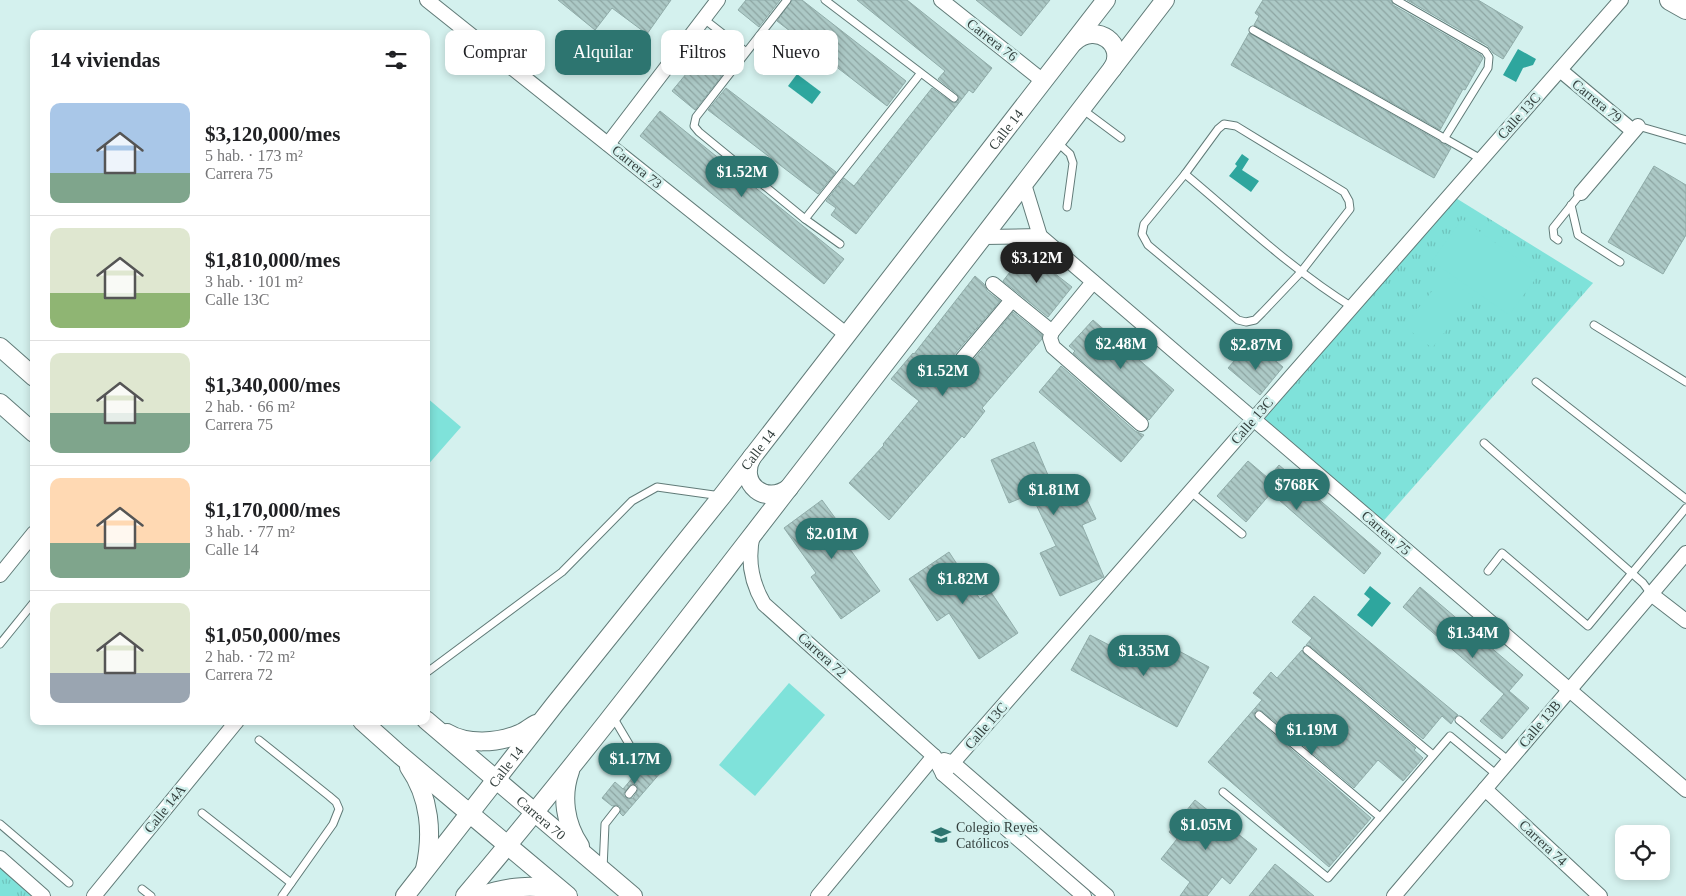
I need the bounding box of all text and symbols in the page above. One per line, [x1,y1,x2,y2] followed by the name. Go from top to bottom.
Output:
[964,16,1020,64] street label: Carrera 76
[445,30,545,75] chip: Comprar
[555,30,651,75] chip: Alquilar
[661,30,744,75] chip: Filtros
[754,30,838,75] chip: Nuevo
[382,46,410,74] icon: filters
[50,48,160,72] text: 14 viviendas
[1569,76,1625,126] street label: Carrera 79
[1495,90,1543,142] street label: Calle 13C
[985,106,1026,153] street label: Calle 14
[205,122,340,146] text: $3,120,000/mes
[90,123,150,183] icon: home
[609,142,665,192] street label: Carrera 73
[205,147,303,164] text: 5 hab. · 173 m²
[701,156,783,198] pin: $1.52M
[716,163,768,180] text: $1.52M
[205,165,273,182] text: Carrera 75
[996,242,1078,284] pin: $3.12M
[90,248,150,308] icon: home
[205,248,340,272] text: $1,810,000/mes
[1011,249,1063,266] text: $3.12M
[205,273,303,290] text: 3 hab. · 101 m²
[205,291,269,308] text: Calle 13C
[1080,328,1162,370] pin: $2.48M
[1215,328,1297,371] pin: $2.87M
[1095,335,1147,352] text: $2.48M
[1230,336,1282,353] text: $2.87M
[902,354,984,397] pin: $1.52M
[917,362,969,379] text: $1.52M
[90,373,150,433] icon: home
[205,373,340,397] text: $1,340,000/mes
[1228,395,1276,447] street label: Calle 13C
[205,398,295,415] text: 2 hab. · 66 m²
[205,416,273,433] text: Carrera 75
[738,426,778,473] street label: Calle 14
[1262,468,1332,511] pin: $768K
[1013,474,1095,516] pin: $1.81M
[1275,476,1319,493] text: $768K
[1028,481,1080,498] text: $1.81M
[90,498,150,558] icon: home
[205,498,340,522] text: $1,170,000/mes
[1359,508,1413,558] street label: Carrera 75
[791,518,873,560] pin: $2.01M
[205,523,295,540] text: 3 hab. · 77 m²
[806,525,858,542] text: $2.01M
[205,541,259,558] text: Calle 14
[922,562,1004,605] pin: $1.82M
[937,570,989,587] text: $1.82M
[1432,616,1514,659] pin: $1.34M
[90,623,150,683] icon: home
[205,623,340,647] text: $1,050,000/mes
[1447,624,1499,641] text: $1.34M
[795,630,849,680] street label: Carrera 72
[1103,634,1185,677] pin: $1.35M
[1118,642,1170,659] text: $1.35M
[205,648,295,665] text: 2 hab. · 72 m²
[205,666,273,683] text: Carrera 72
[1516,698,1564,750] street label: Calle 13B
[962,700,1010,752] street label: Calle 13C
[1271,714,1353,756] pin: $1.19M
[1286,721,1338,738] text: $1.19M
[594,742,676,785] pin: $1.17M
[486,744,526,790] street label: Calle 14
[609,750,661,767] text: $1.17M
[141,781,189,836] street label: Calle 14A
[514,793,569,843] street label: Carrera 70
[1165,808,1247,851] pin: $1.05M
[1180,816,1232,833] text: $1.05M
[1516,817,1570,869] street label: Carrera 74
[956,820,1038,851] place label: Colegio Reyes Católicos
[930,824,952,846] school or university icon: Colegio Reyes Católicos
[1615,825,1670,880] map controls
[1615,825,1670,880] button: locate

